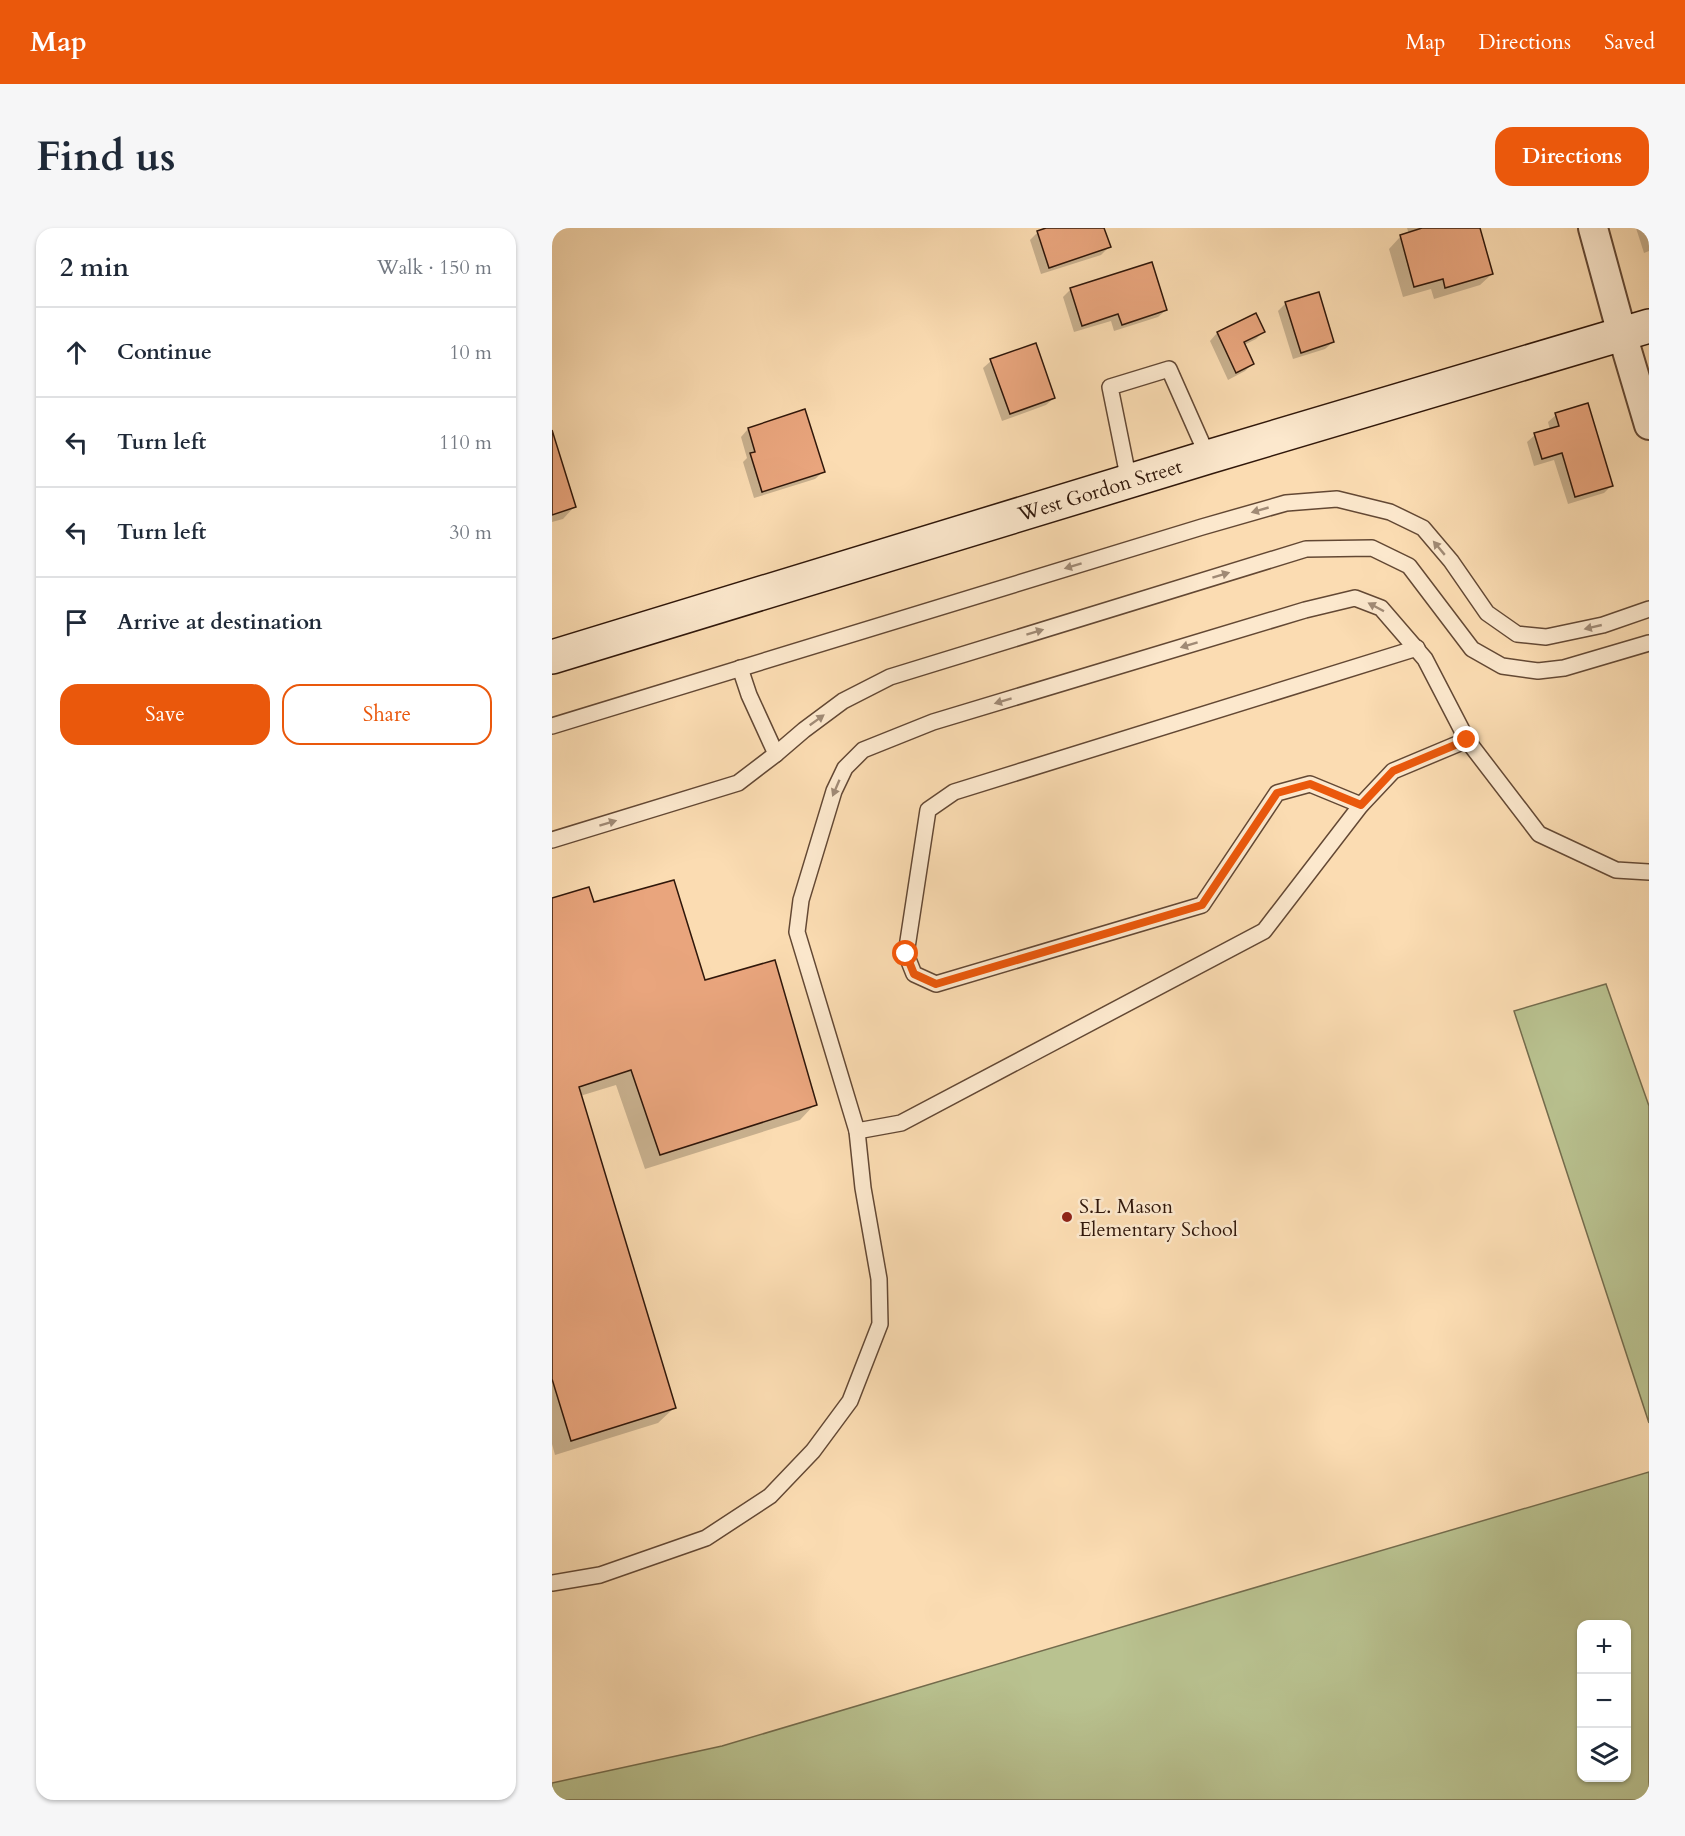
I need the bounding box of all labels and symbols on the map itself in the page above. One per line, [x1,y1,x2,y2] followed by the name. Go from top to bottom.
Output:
[1014,452,1186,528] street label: West Gordon Street
[1251,506,1269,515] one-way arrow
[1433,540,1446,556] one-way arrow
[1064,562,1082,571] one-way arrow
[1213,569,1231,579] one-way arrow
[1367,603,1385,613] one-way arrow
[1583,623,1602,632] one-way arrow
[1026,627,1044,636] one-way arrow
[1180,641,1198,650] one-way arrow
[994,697,1012,706] one-way arrow
[809,714,825,726] one-way arrow
[1453,726,1479,752] route end
[832,779,841,796] one-way arrow
[599,818,617,827] one-way arrow
[892,940,918,966] route start
[1079,1193,1238,1243] place label: S.L. Mason Elementary School
[1060,1210,1074,1224] marker: S.L. Mason Elementary School

